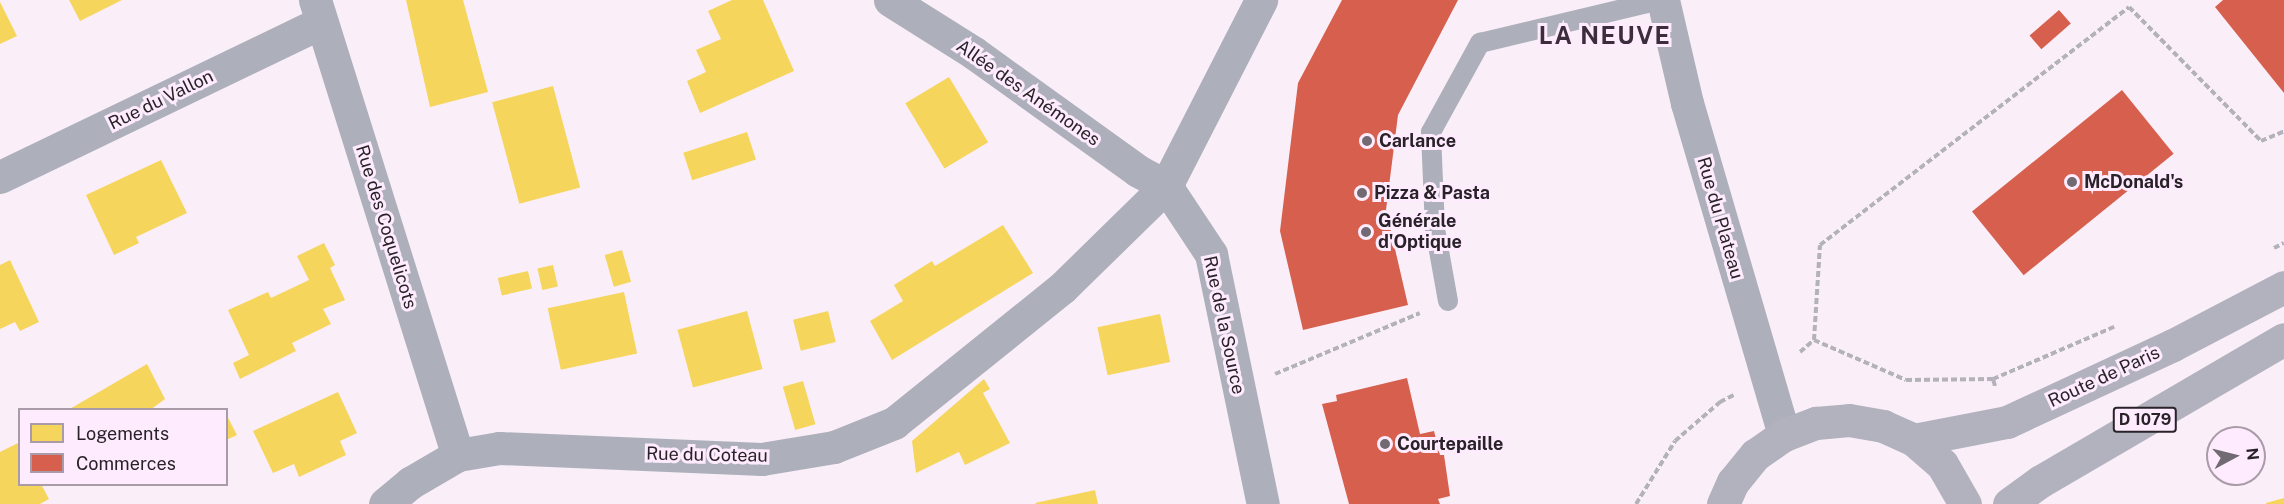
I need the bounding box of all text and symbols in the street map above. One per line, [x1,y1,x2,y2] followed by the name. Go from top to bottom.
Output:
[1539,22,1671,50] district label: LA NEUVE
[952,35,1104,151] street label: Allée des Anémones
[105,65,217,135] street label: Rue du Vallon
[1379,130,1456,152] place label: Carlance
[1360,134,1374,148] marker: Carlance
[351,142,421,312] street label: Rue des Coquelicots
[1692,154,1748,282] street label: Rue du Plateau
[2084,171,2183,193] place label: McDonald's
[2065,175,2079,189] marker: McDonald's
[1374,182,1490,204] place label: Pizza & Pasta
[1355,186,1369,200] marker: Pizza & Pasta
[1378,211,1462,254] place label: Générale d'Optique
[1359,225,1373,239] marker: Générale d'Optique
[1199,253,1249,397] street label: Rue de la Source
[2045,342,2163,412] street label: Route de Paris
[2112,407,2178,433] road number: D 1079
[18,408,228,486] legend
[76,423,169,444] text: Logements
[2206,426,2266,486] north arrow
[1397,433,1503,455] place label: Courtepaille
[1378,437,1392,451] marker: Courtepaille
[646,443,768,467] street label: Rue du Coteau
[2242,447,2263,461] text: N
[76,453,176,474] text: Commerces

